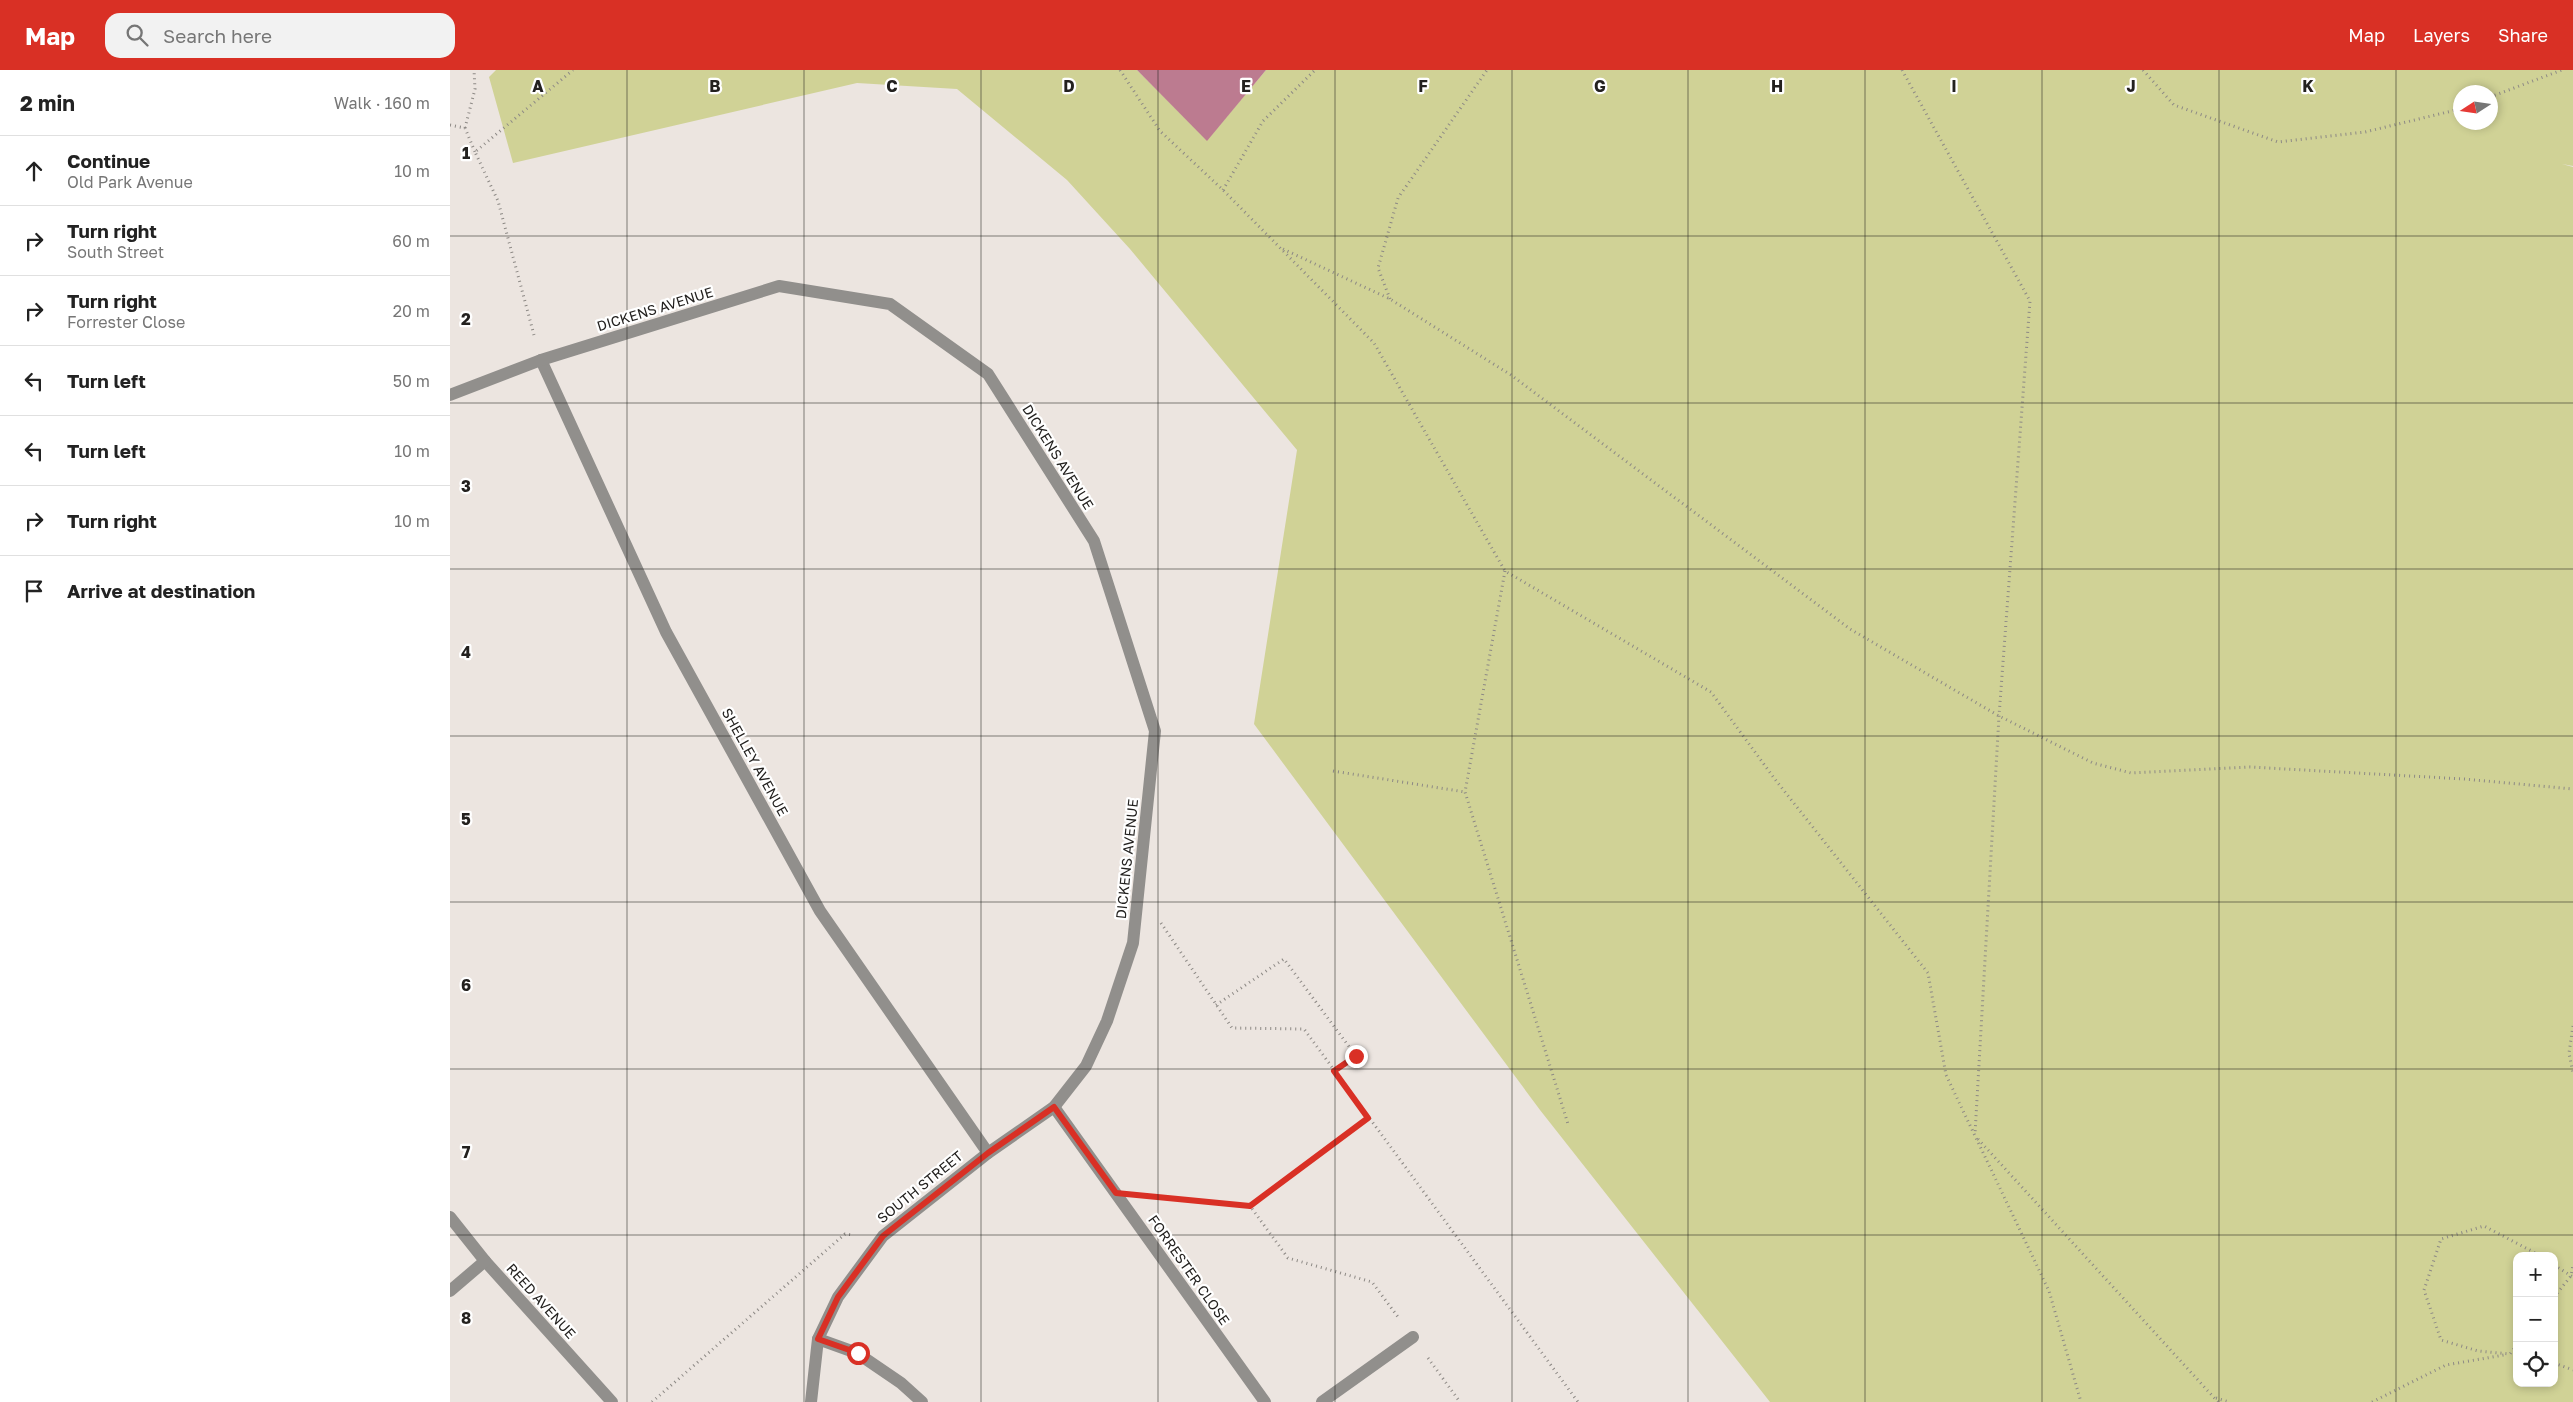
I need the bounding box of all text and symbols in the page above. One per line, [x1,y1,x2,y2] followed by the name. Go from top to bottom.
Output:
[105,13,455,58] search box
[25,21,75,50] text: Map
[123,21,151,49] icon: search
[163,24,272,47] text: Search here
[2348,24,2385,46] text: Map
[2413,24,2470,46] text: Layers
[2498,24,2548,46] text: Share
[532,76,544,96] text: A
[709,76,721,96] text: B
[886,76,898,96] text: C
[1063,76,1075,96] text: D
[1241,76,1251,96] text: E
[1418,76,1428,96] text: F
[1594,76,1606,96] text: G
[1771,76,1783,96] text: H
[1951,76,1957,96] text: I
[2126,76,2136,96] text: J
[2302,76,2314,96] text: K
[2453,85,2498,130] north arrow
[20,90,75,116] text: 2 min
[334,93,430,113] text: Walk · 160 m
[462,143,470,163] text: 1
[67,149,150,172] text: Continue
[20,157,48,185] icon: ahead
[394,161,430,181] text: 10 m
[67,172,193,192] text: Old Park Avenue
[67,219,157,242] text: Turn right
[20,227,48,255] icon: right
[392,231,430,251] text: 60 m
[67,242,164,262] text: South Street
[595,283,715,334] street label: DICKENS AVENUE
[67,289,157,312] text: Turn right
[20,297,48,325] icon: right
[393,301,430,321] text: 20 m
[461,309,471,329] text: 2
[67,312,185,332] text: Forrester Close
[20,367,48,395] icon: left
[67,369,146,392] text: Turn left
[393,371,430,391] text: 50 m
[1019,401,1098,512] street label: DICKENS AVENUE
[20,437,48,465] icon: left
[67,439,146,462] text: Turn left
[394,441,430,461] text: 10 m
[461,476,471,496] text: 3
[20,507,48,535] icon: right
[67,509,157,532] text: Turn right
[394,511,430,531] text: 10 m
[20,577,48,605] icon: arrive
[67,579,255,602] text: Arrive at destination
[461,642,471,662] text: 4
[719,705,792,819] street label: SHELLEY AVENUE
[1112,798,1141,920] street label: DICKENS AVENUE
[461,809,471,829] text: 5
[461,975,471,995] text: 6
[1345,1045,1368,1068] route end
[462,1142,471,1162] text: 7
[873,1147,966,1226] street label: SOUTH STREET
[1145,1212,1234,1328] street label: FORRESTER CLOSE
[2513,1252,2558,1387] map controls
[2513,1252,2558,1297] button: +
[503,1260,580,1342] street label: REED AVENUE
[2513,1297,2558,1342] button: −
[461,1308,471,1328] text: 8
[847,1342,870,1365] route start
[2513,1342,2558,1387] button: locate

